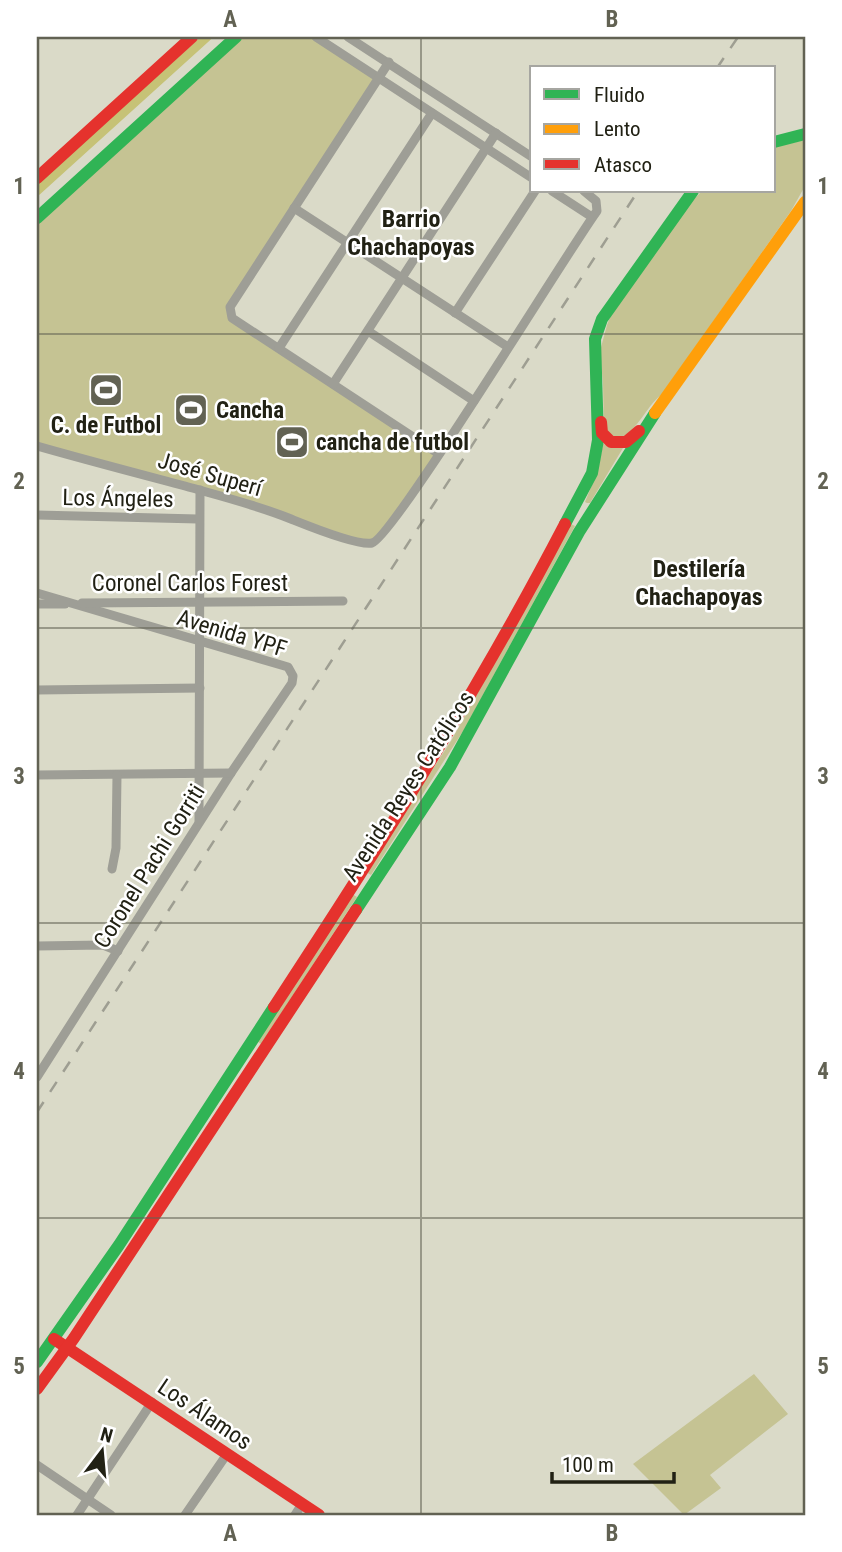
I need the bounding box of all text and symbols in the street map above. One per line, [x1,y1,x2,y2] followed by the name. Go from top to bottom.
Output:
[223,6,237,33] text: A
[606,6,618,33] text: B
[530,66,776,192] legend
[594,83,645,107] text: Fluido
[594,117,641,141] text: Lento
[594,153,652,177] text: Atasco
[13,173,25,200] text: 1
[817,173,829,200] text: 1
[347,205,475,261] district label: Barrio Chachapoyas
[87,371,125,409] sports icon: C. de Futbol
[172,391,210,429] sports icon: Cancha
[216,397,284,424] place label: Cancha
[51,412,161,439] place label: C. de Futbol
[273,423,311,461] sports icon: cancha de futbol
[316,429,469,456] place label: cancha de futbol
[155,447,266,503] street label: José Superí
[13,468,25,495] text: 2
[817,468,829,495] text: 2
[62,483,174,513] street label: Los Ángeles
[635,555,763,611] district label: Destilería Chachapoyas
[92,570,288,597] street label: Coronel Carlos Forest
[174,604,290,663] street label: Avenida YPF
[337,686,480,887] street label: Avenida Reyes Católicos
[13,763,25,790] text: 3
[817,763,829,790] text: 3
[88,779,211,953] street label: Coronel Pachi Gorriti
[13,1058,25,1085] text: 4
[817,1058,829,1085] text: 4
[13,1353,25,1380] text: 5
[817,1353,829,1380] text: 5
[153,1372,257,1456] street label: Los Álamos
[66,1416,136,1486] north arrow
[98,1422,115,1448] text: N
[552,1440,674,1484] scale bar
[562,1453,614,1477] text: 100 m
[223,1520,237,1547] text: A
[606,1520,618,1547] text: B

